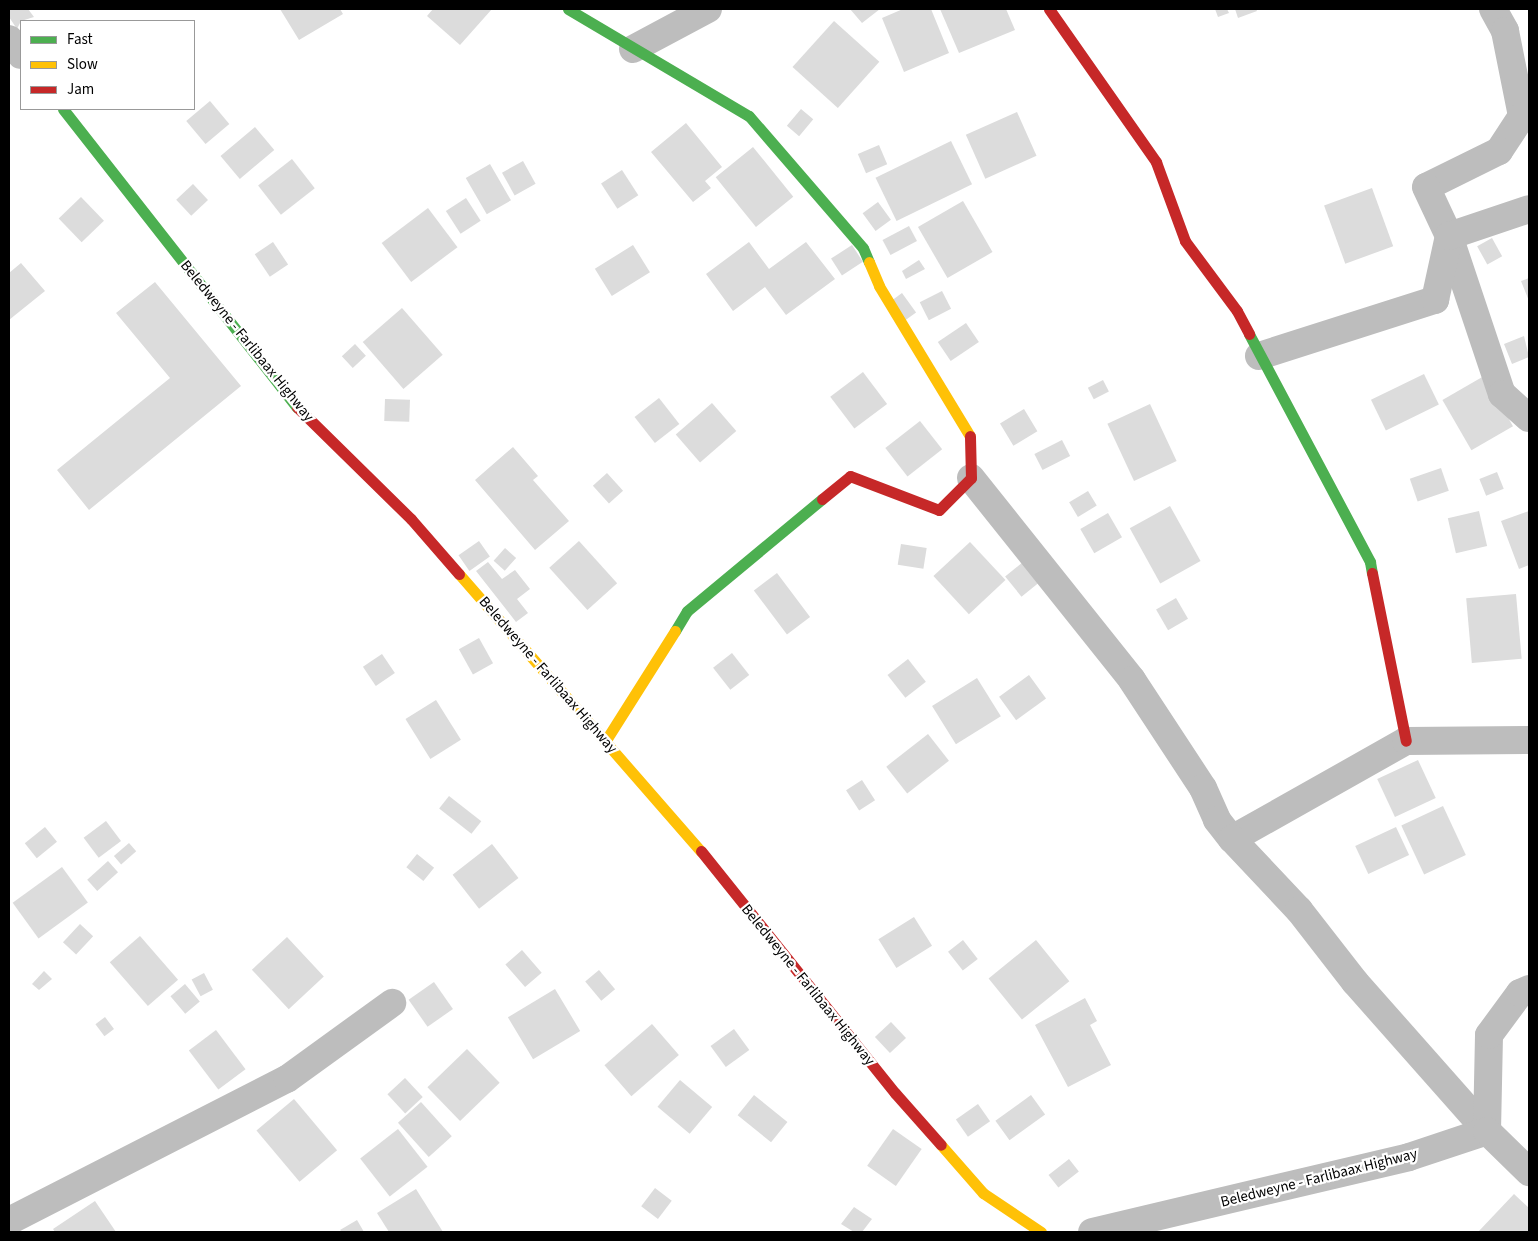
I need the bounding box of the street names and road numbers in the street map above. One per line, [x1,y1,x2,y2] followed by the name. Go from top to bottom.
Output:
[176,257,318,425] street label: Beledweyne - Farlibaax Highway
[475,593,621,757] street label: Beledweyne - Farlibaax Highway
[737,901,879,1069] street label: Beledweyne - Farlibaax Highway
[1219,1145,1419,1211] street label: Beledweyne - Farlibaax Highway

